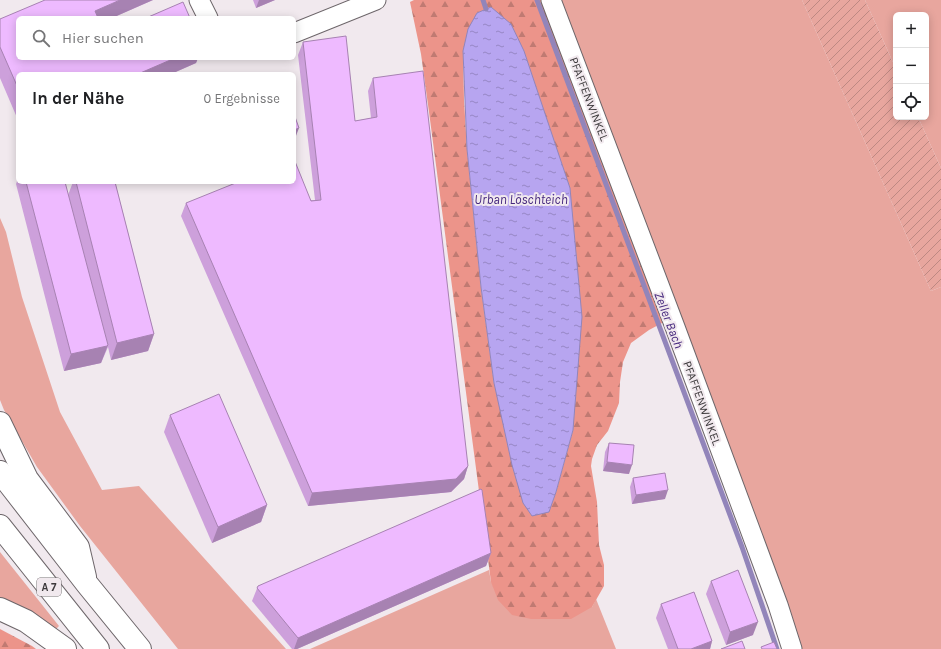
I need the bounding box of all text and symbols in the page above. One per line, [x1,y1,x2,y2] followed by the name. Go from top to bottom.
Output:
[893,12,929,120] map controls
[893,12,929,48] button: +
[16,16,296,60] search box
[30,27,52,49] icon: search
[62,29,144,47] text: Hier suchen
[893,48,929,84] button: −
[567,55,612,143] street label: PFAFFENWINKEL
[893,84,929,120] button: locate
[32,88,124,108] text: In der Nähe
[204,91,280,106] text: 0 Ergebnisse
[474,192,568,207] water label: Urban Löschteich
[651,289,687,351] water label: Zeller Bach
[680,359,724,447] street label: PFAFFENWINKEL
[37,578,61,596] road number: A 7

